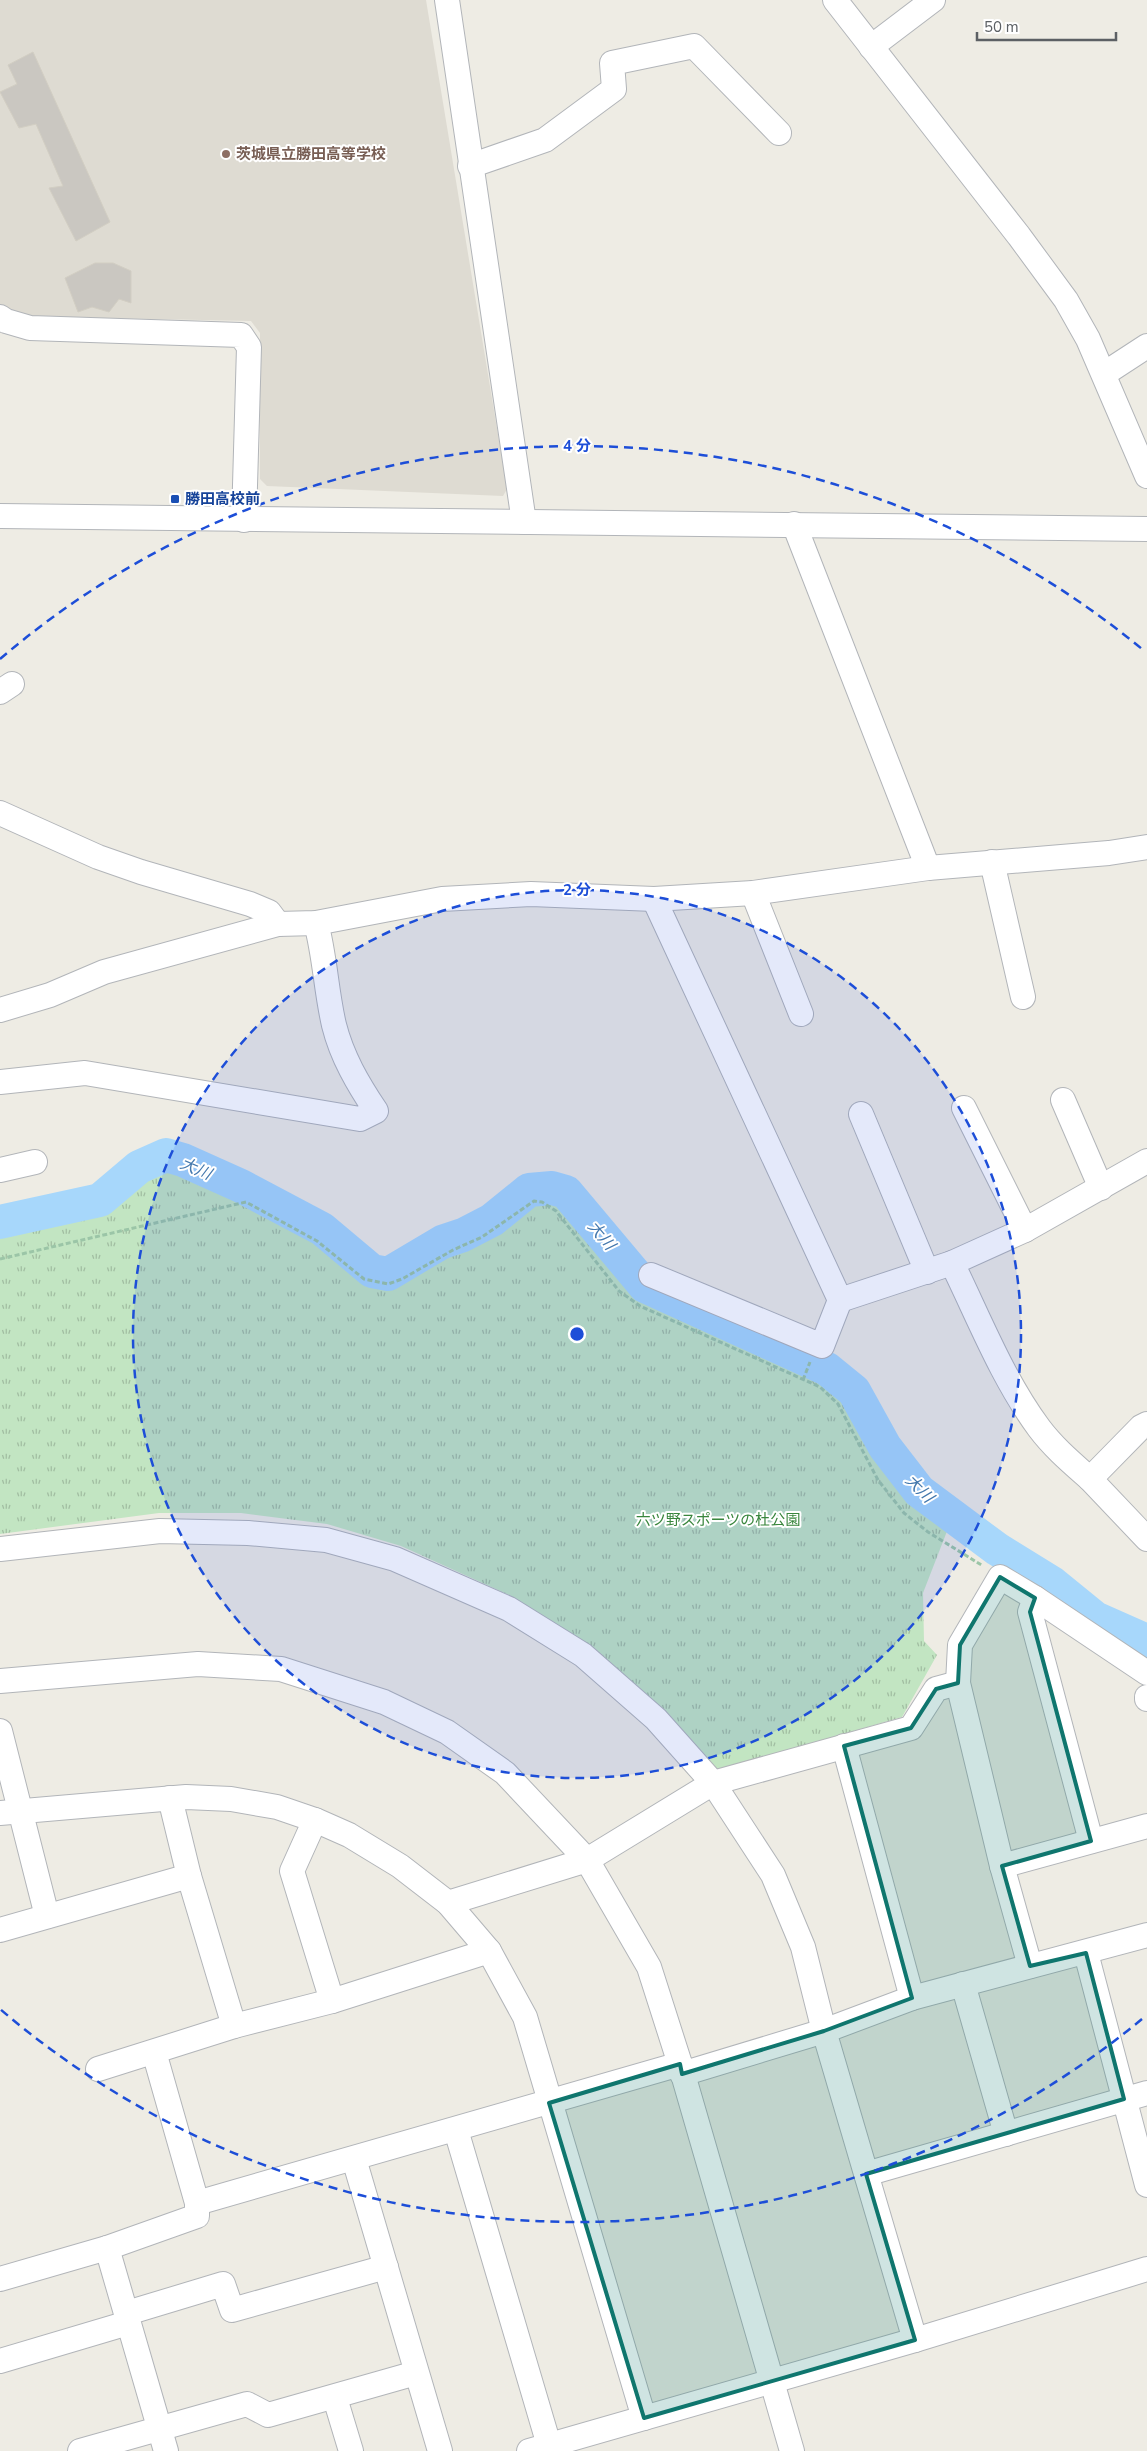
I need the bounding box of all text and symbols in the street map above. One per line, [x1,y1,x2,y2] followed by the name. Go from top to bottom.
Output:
[977,10,1116,42] scale bar
[984,17,1019,37] text: 50 m
[236,144,386,164] place label: 茨城県立勝田高等学校
[220,148,232,160] marker: 茨城県立勝田高等学校
[563,436,591,456] text: 4 分
[185,489,260,509] place label: 勝田高校前
[169,493,181,505] marker: 勝田高校前
[563,880,591,900] text: 2 分
[177,1153,216,1186] water label: 大川
[583,1216,621,1256] water label: 大川
[568,1325,586,1343] centre of rings
[900,1470,940,1509] water label: 大川
[636,1510,800,1530] park label: 六ツ野スポーツの杜公園

